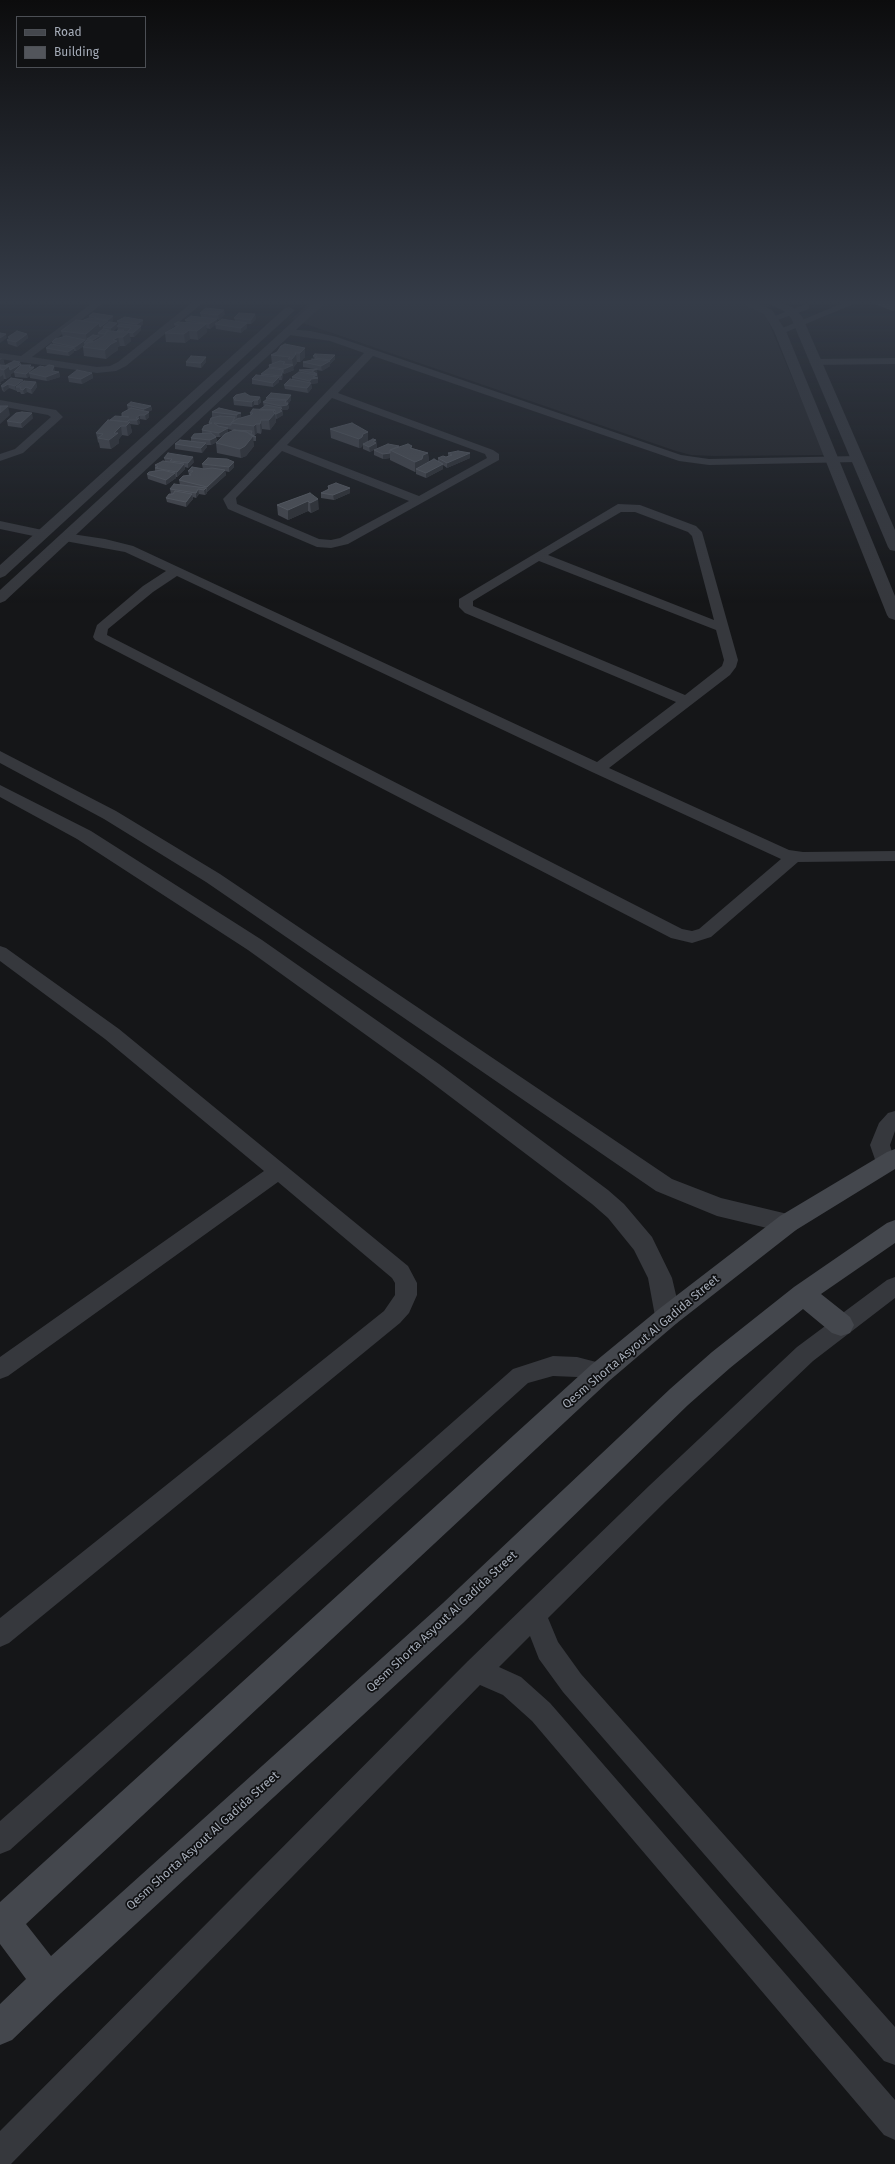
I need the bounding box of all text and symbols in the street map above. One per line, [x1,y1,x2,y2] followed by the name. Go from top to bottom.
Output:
[16,16,146,68] legend
[54,25,82,39] text: Road
[54,45,99,59] text: Building
[560,1272,722,1412] street label: Qesm Shorta Asyout Al Gadida Street
[364,1548,520,1696] street label: Qesm Shorta Asyout Al Gadida Street
[124,1769,282,1913] street label: Qesm Shorta Asyout Al Gadida Street

